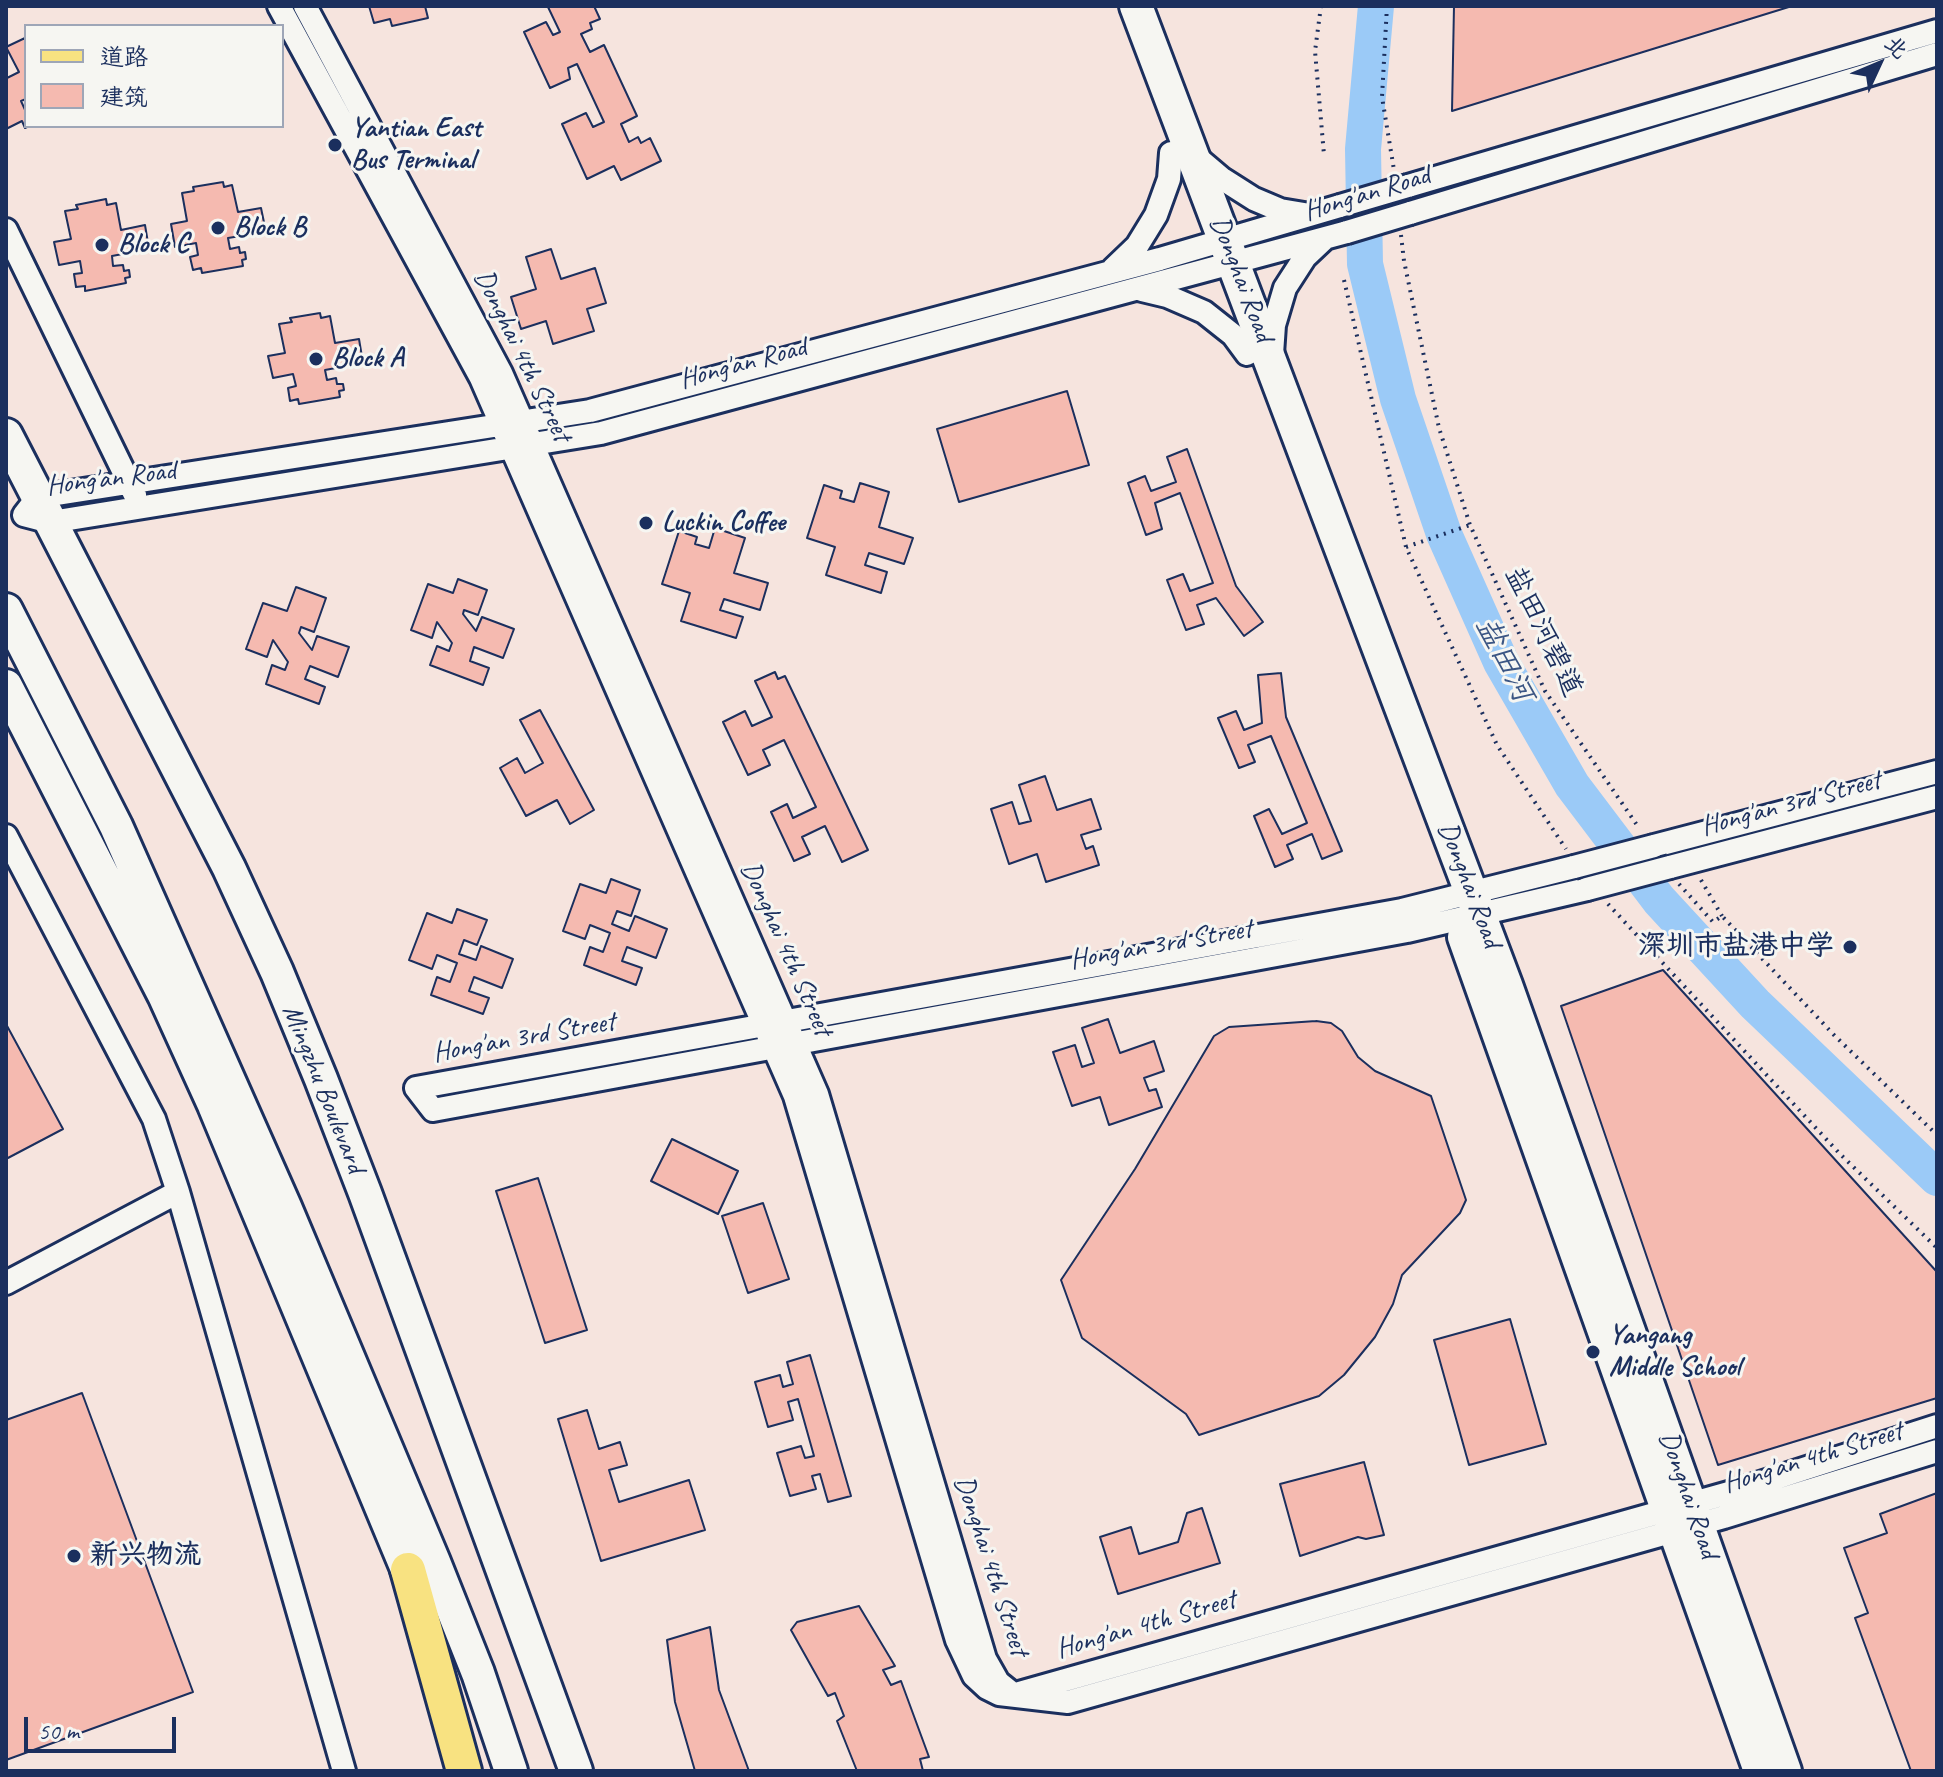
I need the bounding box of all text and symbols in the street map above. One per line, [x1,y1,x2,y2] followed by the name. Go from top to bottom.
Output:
[24,24,284,128] legend
[1839,24,1919,104] north arrow
[1879,30,1914,65] text: 北
[100,42,148,72] text: 道路
[100,82,148,112] text: 建筑
[351,112,481,178] place label: Yantian East Bus Terminal
[326,136,344,154] marker: Yantian East Bus Terminal
[1300,159,1434,229] street label: Hong'an Road
[234,211,306,245] place label: Block B
[1202,211,1280,347] street label: Donghai Road
[209,219,227,237] marker: Block B
[118,228,189,262] place label: Block C
[93,236,111,254] marker: Block C
[466,265,578,447] street label: Donghai 4th Street
[676,331,810,397] street label: Hong'an Road
[332,342,404,376] place label: Block A
[307,350,325,368] marker: Block A
[44,454,178,504] street label: Hong'an Road
[662,506,785,540] place label: Luckin Coffee
[637,514,655,532] marker: Luckin Coffee
[1497,562,1589,702] street label: 盐田河碧道
[1468,612,1540,708] water label: 盐田河
[1698,764,1884,844] street label: Hong'an 3rd Street
[1430,817,1508,953] street label: Donghai Road
[733,857,839,1041] street label: Donghai 4th Street
[1067,912,1255,978] street label: Hong'an 3rd Street
[1638,930,1834,964] place label: 深圳市盐港中学
[1841,938,1859,956] marker: 深圳市盐港中学
[274,1000,372,1178] street label: Mingzhu Boulevard
[430,1005,618,1071] street label: Hong'an 3rd Street
[1609,1319,1741,1385] place label: Yangang Middle School
[1584,1343,1602,1361] marker: Yangang Middle School
[1719,1415,1907,1501] street label: Hong'an 4th Street
[1651,1427,1725,1563] street label: Donghai Road
[946,1472,1036,1660] street label: Donghai 4th Street
[90,1539,202,1573] place label: 新兴物流
[65,1547,83,1565] marker: 新兴物流
[1052,1583,1240,1667] street label: Hong'an 4th Street
[28,1701,180,1751] scale bar
[38,1716,79,1746] text: 50 m

